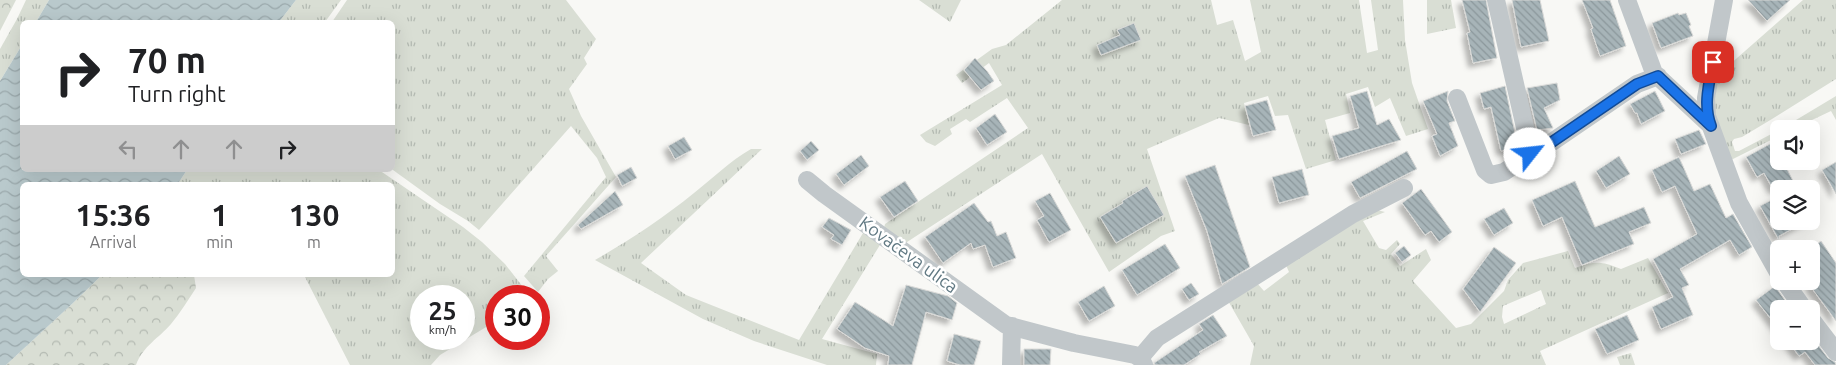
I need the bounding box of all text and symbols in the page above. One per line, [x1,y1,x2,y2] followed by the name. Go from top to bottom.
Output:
[45,40,110,105] icon: right
[128,40,206,80] text: 70 m
[1692,41,1734,83] pin
[1699,48,1727,76] icon: arrive
[128,81,226,106] text: Turn right
[1770,120,1820,350] map controls
[1770,120,1820,170] button: sound
[1503,127,1555,179] position arrow
[114,135,142,163] icon: left
[167,135,195,163] icon: ahead
[220,135,248,163] icon: ahead
[273,135,301,163] icon: right
[1770,180,1820,230] button: layers
[76,198,151,232] text: 15:36
[211,198,228,232] text: 1
[289,198,339,232] text: 130
[856,212,962,296] street label: Kovačeva ulica
[90,233,136,251] text: Arrival
[206,233,233,251] text: min
[307,233,321,251] text: m
[1770,240,1820,290] button: +
[485,285,550,350] speed limit sign: 30
[428,297,457,325] text: 25
[1770,300,1820,350] button: −
[429,323,456,336] text: km/h

